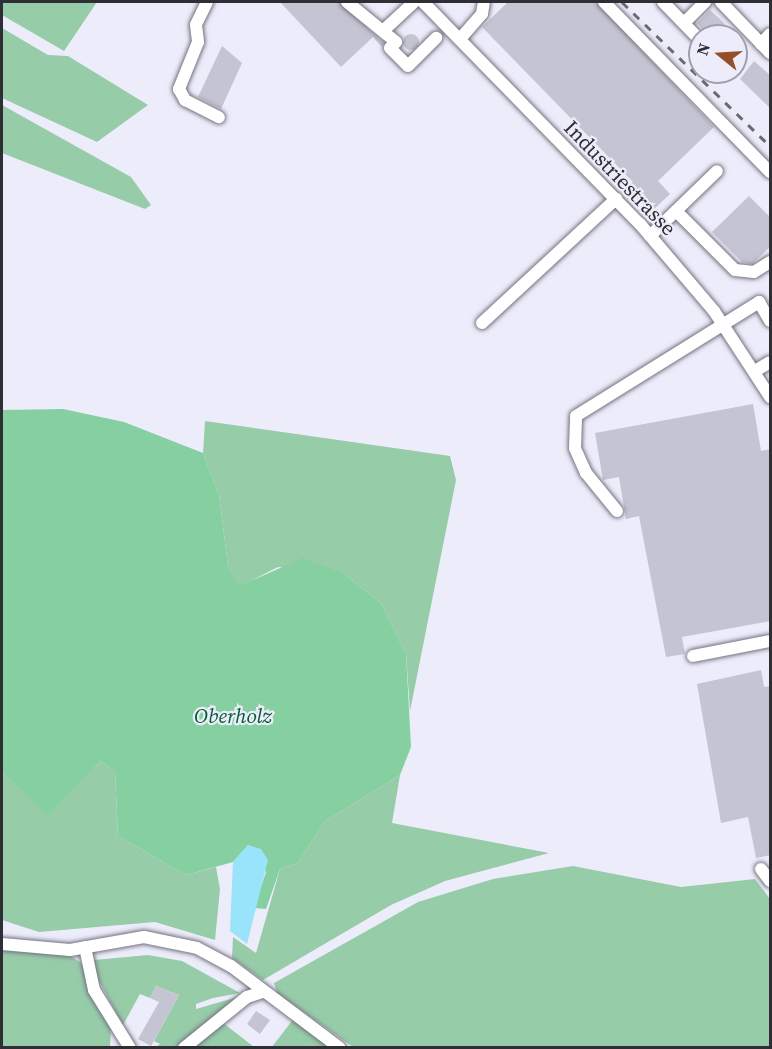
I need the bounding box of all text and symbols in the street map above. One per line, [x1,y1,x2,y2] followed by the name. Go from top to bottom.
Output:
[688,24,748,84] north arrow
[691,40,715,58] text: N
[559,115,681,241] street label: Industriestrasse
[194,703,272,729] park label: Oberholz

